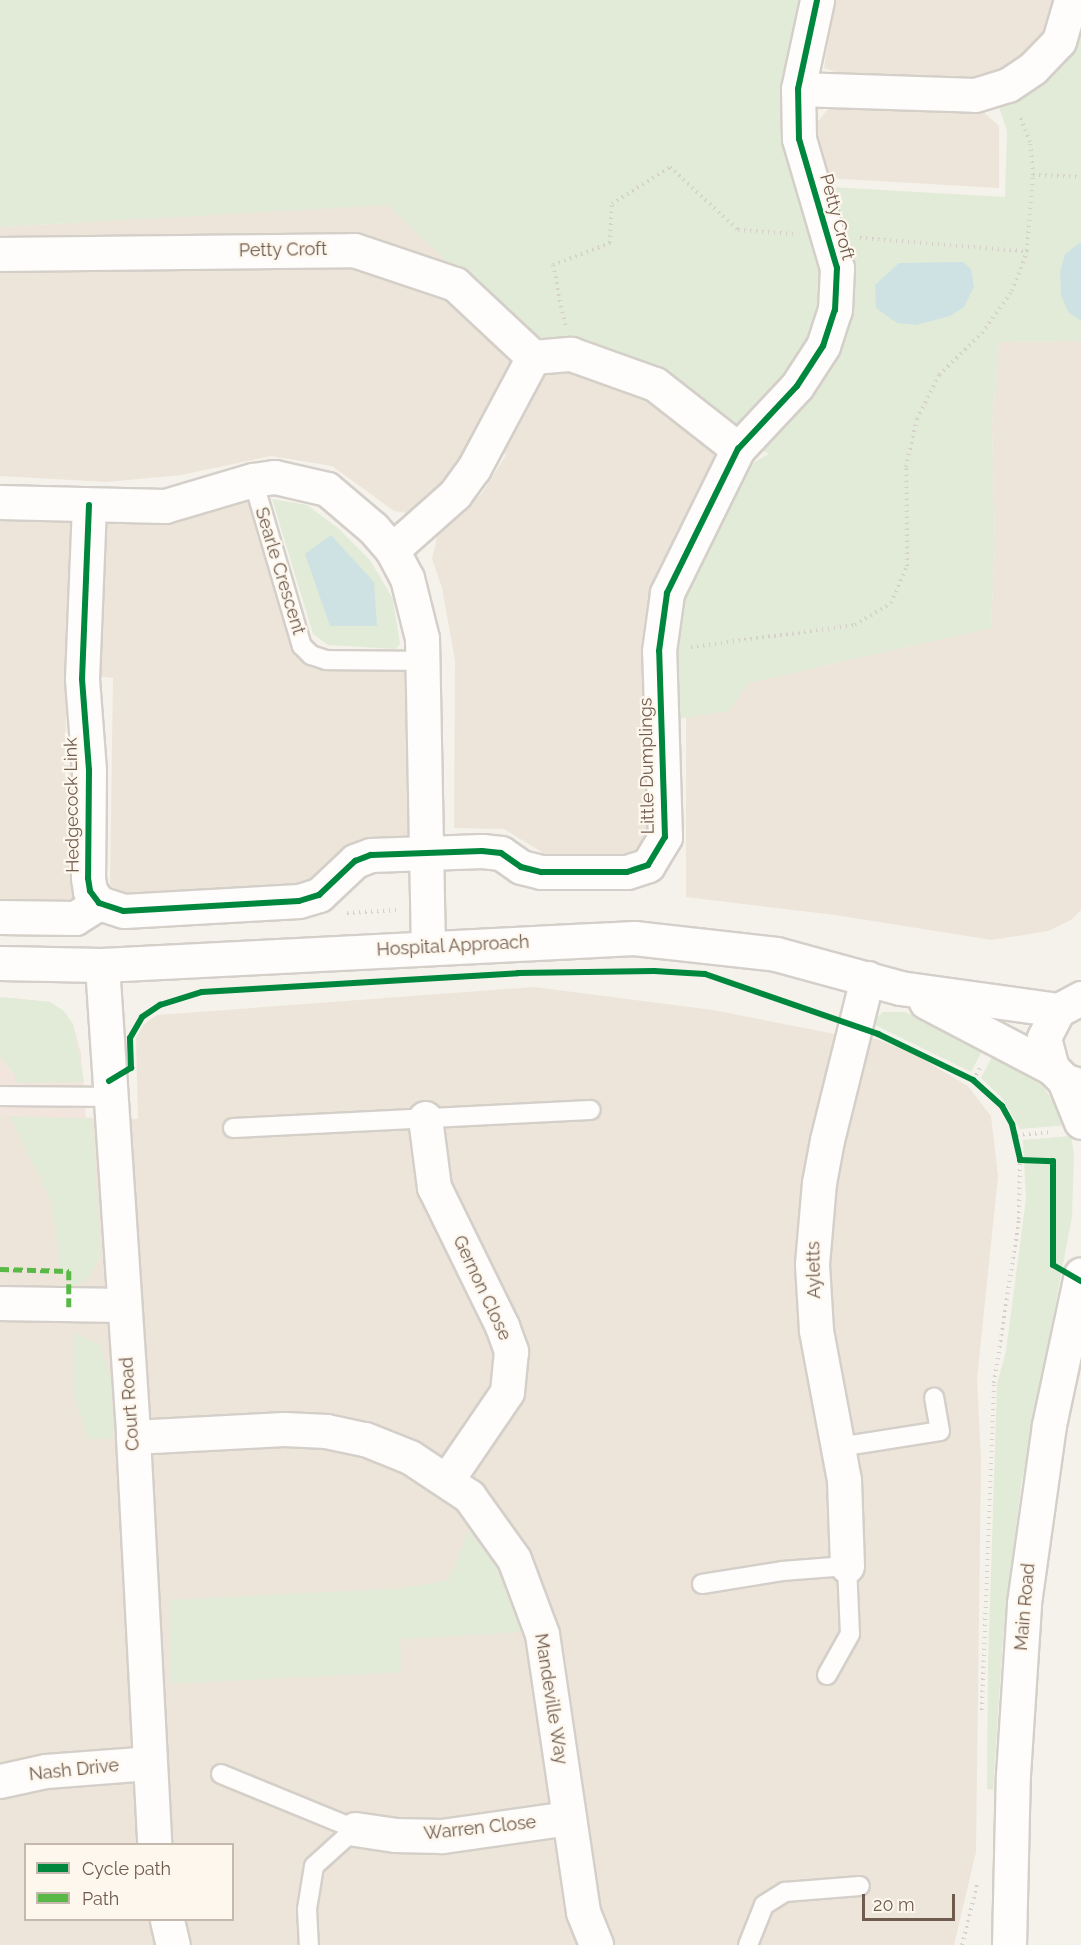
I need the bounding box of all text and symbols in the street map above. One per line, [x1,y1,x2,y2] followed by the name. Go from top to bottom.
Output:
[815,171,859,263] street label: Petty Croft
[238,238,328,262] street label: Petty Croft
[250,505,310,637] street label: Searle Crescent
[635,697,659,835] street label: Little Dumplings
[60,737,84,873] street label: Hedgecock Link
[375,931,531,961] street label: Hospital Approach
[448,1232,516,1344] street label: Gernon Close
[803,1241,825,1299] street label: Ayletts
[116,1356,144,1452] street label: Court Road
[1010,1562,1040,1652] street label: Main Road
[530,1632,572,1766] street label: Mandeville Way
[28,1755,120,1785] street label: Nash Drive
[423,1811,537,1845] street label: Warren Close
[24,1843,234,1921] legend
[82,1858,171,1879] text: Cycle path
[865,1882,958,1920] scale bar
[82,1888,119,1909] text: Path
[873,1894,915,1915] text: 20 m

